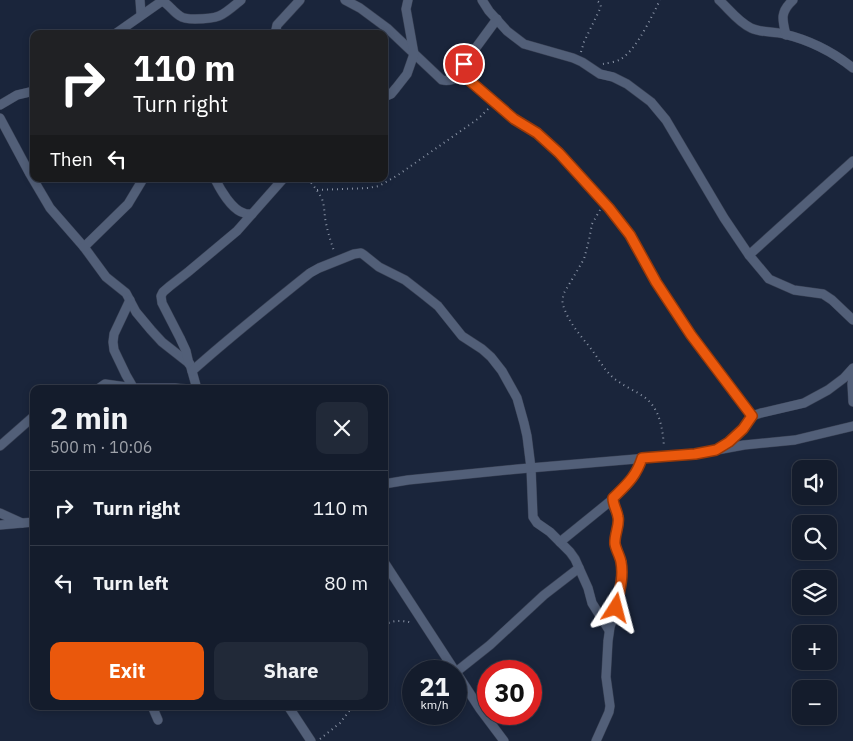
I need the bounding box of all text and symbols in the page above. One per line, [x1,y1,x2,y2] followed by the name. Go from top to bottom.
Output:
[443,43,485,85] pin
[133,45,236,91] text: 110 m
[50,50,115,115] icon: right
[450,50,478,78] icon: arrive
[133,89,228,118] text: Turn right
[103,145,131,173] icon: left
[50,147,93,171] text: Then
[50,398,128,437] text: 2 min
[316,402,368,454] button: close
[50,437,152,457] text: 500 m · 10:06
[792,460,837,725] map controls
[792,460,837,505] button: sound
[50,494,78,522] icon: right
[93,496,180,520] text: Turn right
[313,496,368,520] text: 110 m
[792,515,837,560] button: search
[50,569,78,597] icon: left
[792,570,837,615] button: layers
[93,571,169,595] text: Turn left
[324,571,368,595] text: 80 m
[589,581,641,633] position arrow
[792,625,837,670] button: +
[50,642,204,700] button: Exit
[214,642,368,700] button: Share
[477,660,542,725] speed limit sign: 30
[419,670,450,703] text: 21
[792,680,837,725] button: −
[420,697,449,712] text: km/h

